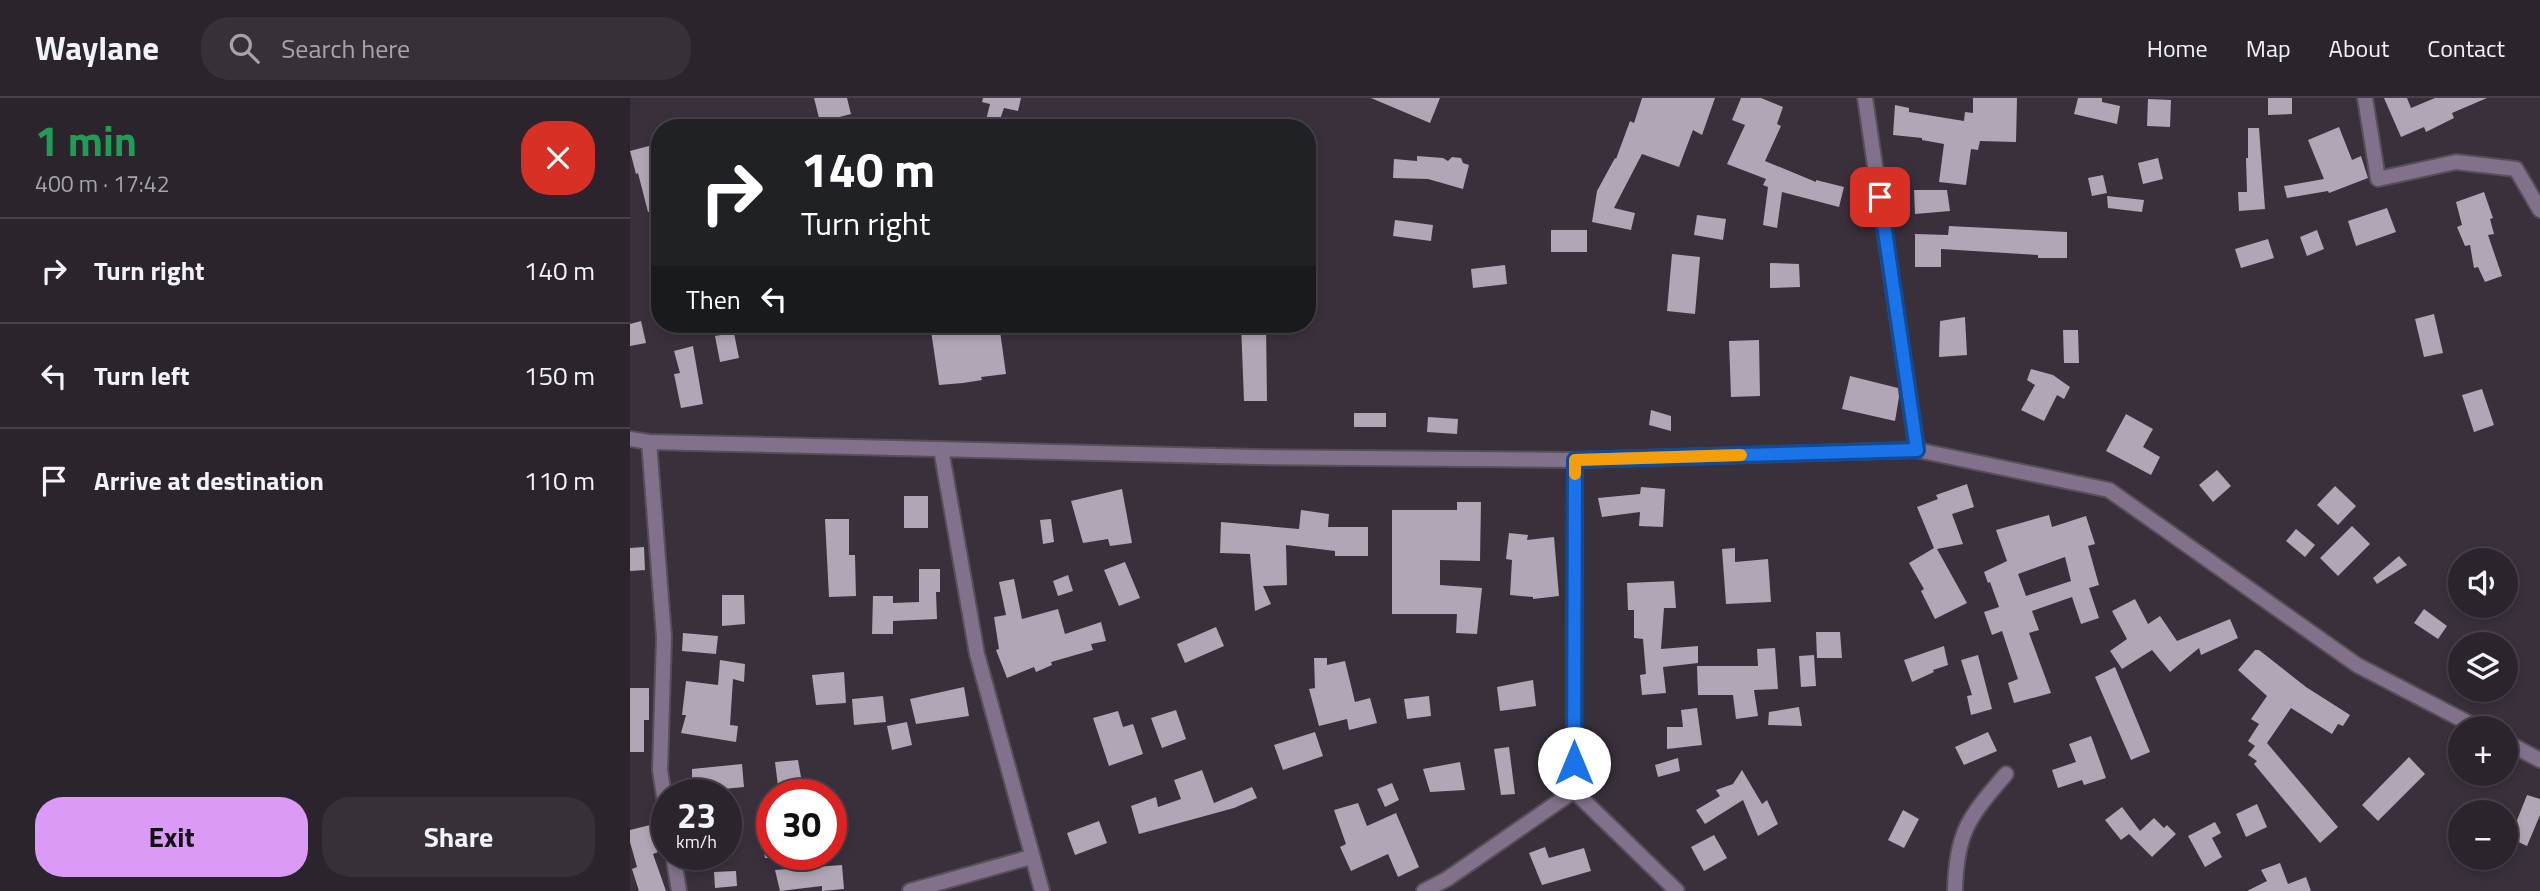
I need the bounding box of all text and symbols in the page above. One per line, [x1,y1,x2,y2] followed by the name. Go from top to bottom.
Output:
[201,17,691,80] search box
[35,23,159,73] text: Waylane
[225,29,263,67] icon: search
[281,29,410,68] text: Search here
[2147,30,2208,66] text: Home
[2246,30,2291,66] text: Map
[2329,30,2389,66] text: About
[2427,30,2505,66] text: Contact
[35,108,137,172] text: 1 min
[521,121,595,195] button: close
[801,131,935,206] text: 140 m
[686,147,777,238] icon: right
[35,166,170,201] text: 400 m · 17:42
[1850,167,1910,227] pin
[1861,178,1899,216] icon: arrive
[801,199,930,247] text: Turn right
[94,251,205,290] text: Turn right
[524,251,595,290] text: 140 m
[35,252,73,290] icon: right
[686,280,741,319] text: Then
[755,280,793,318] icon: left
[94,356,189,395] text: Turn left
[524,356,595,395] text: 150 m
[35,357,73,395] icon: left
[94,461,324,500] text: Arrive at destination
[524,461,595,500] text: 110 m
[35,462,73,500] icon: arrive
[2448,548,2518,870] map controls
[2448,548,2518,618] button: sound
[2448,632,2518,702] button: layers
[2448,716,2518,786] button: +
[1537,726,1611,800] position arrow
[756,779,847,870] speed limit sign: 30
[677,788,716,842] text: 23
[35,797,308,877] button: Exit
[322,797,595,877] button: Share
[2448,800,2518,870] button: −
[676,828,717,855] text: km/h

